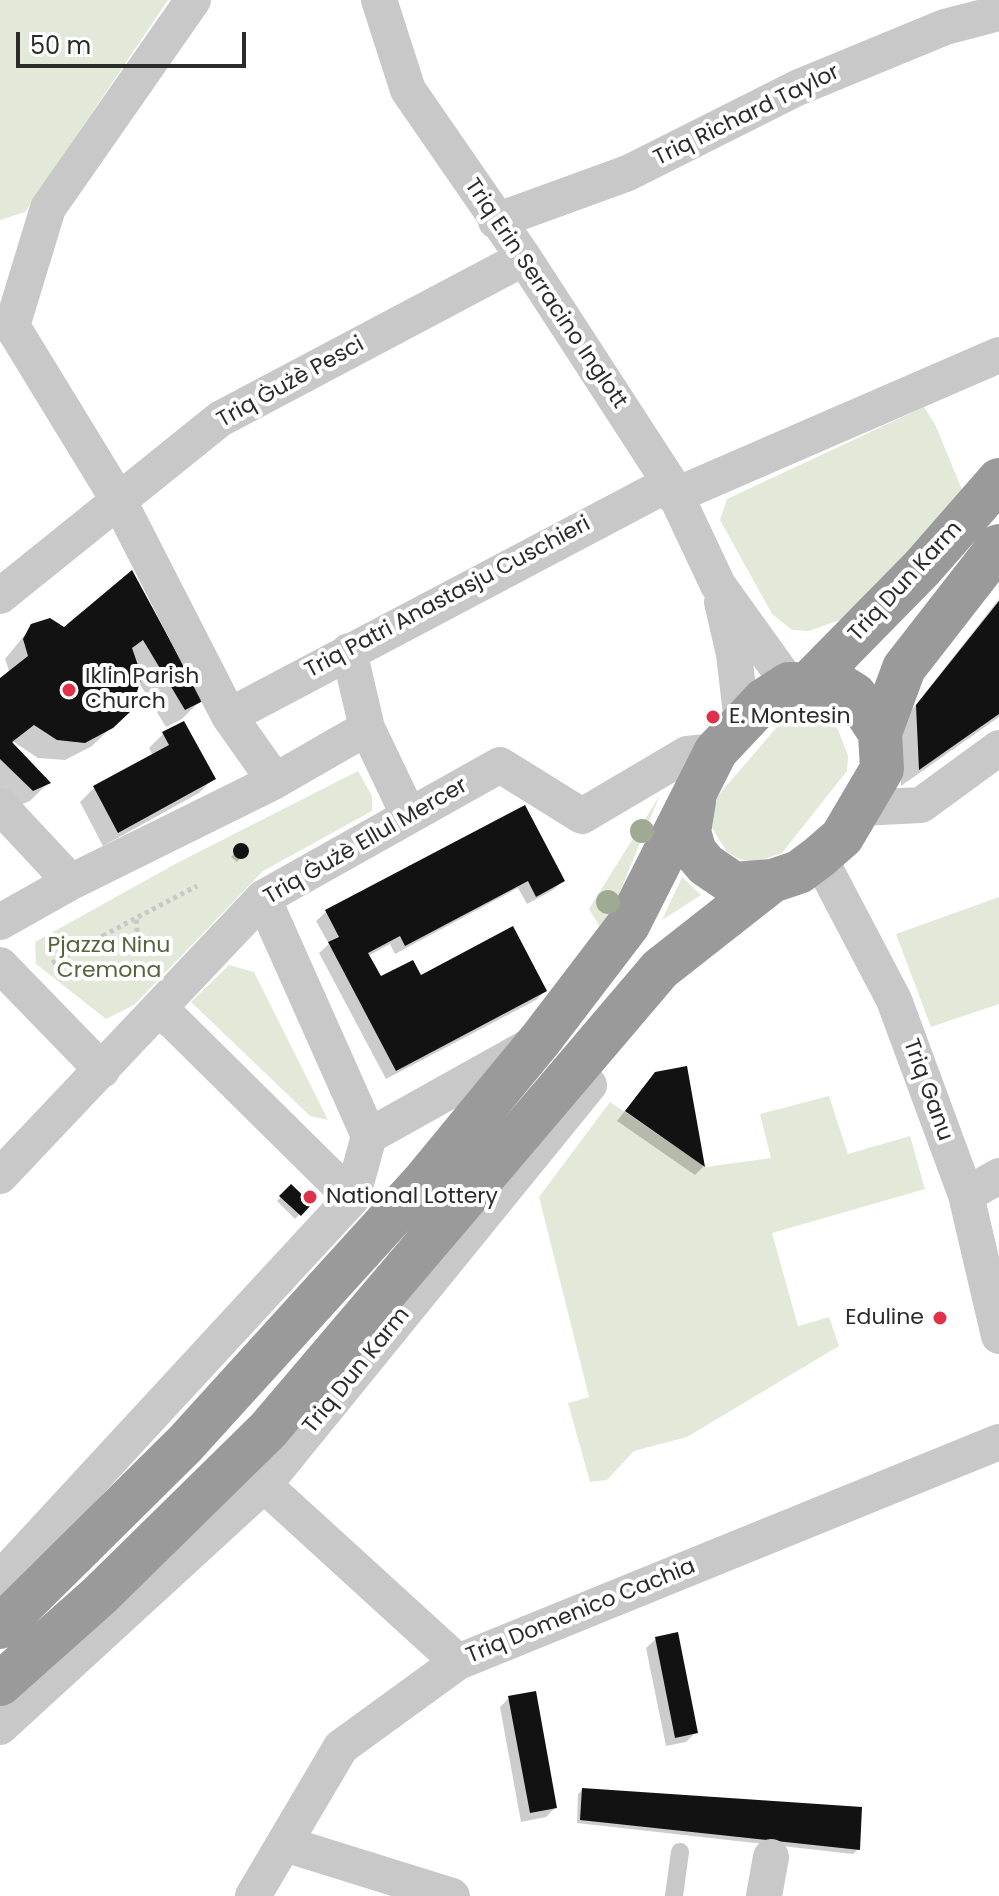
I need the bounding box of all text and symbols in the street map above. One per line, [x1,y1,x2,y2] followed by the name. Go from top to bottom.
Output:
[20,16,250,66] scale bar
[30,29,91,62] text: 50 m
[650,60,844,172] street label: Triq Richard Taylor
[458,174,632,414] street label: Triq Erin Serracino Inglott
[213,332,369,434] street label: Triq Ġużè Pesci
[301,511,595,685] street label: Triq Patri Anastasju Cuschieri
[844,516,968,648] street label: Triq Dun Karm
[85,664,199,716] place label: Iklin Parish Church
[60,681,78,699] marker: Iklin Parish Church
[729,704,851,730] place label: E. Montesin
[704,708,722,726] marker: E. Montesin
[260,773,472,911] street label: Triq Ġużè Ellul Mercer
[48,933,170,984] park label: Pjazza Ninu Cremona
[896,1035,958,1145] street label: Triq Ganu
[326,1184,498,1210] place label: National Lottery
[301,1188,319,1206] marker: National Lottery
[298,1303,416,1439] street label: Triq Dun Karm
[845,1305,924,1331] place label: Eduline
[931,1309,949,1327] marker: Eduline
[463,1554,699,1670] street label: Triq Domenico Cachia

